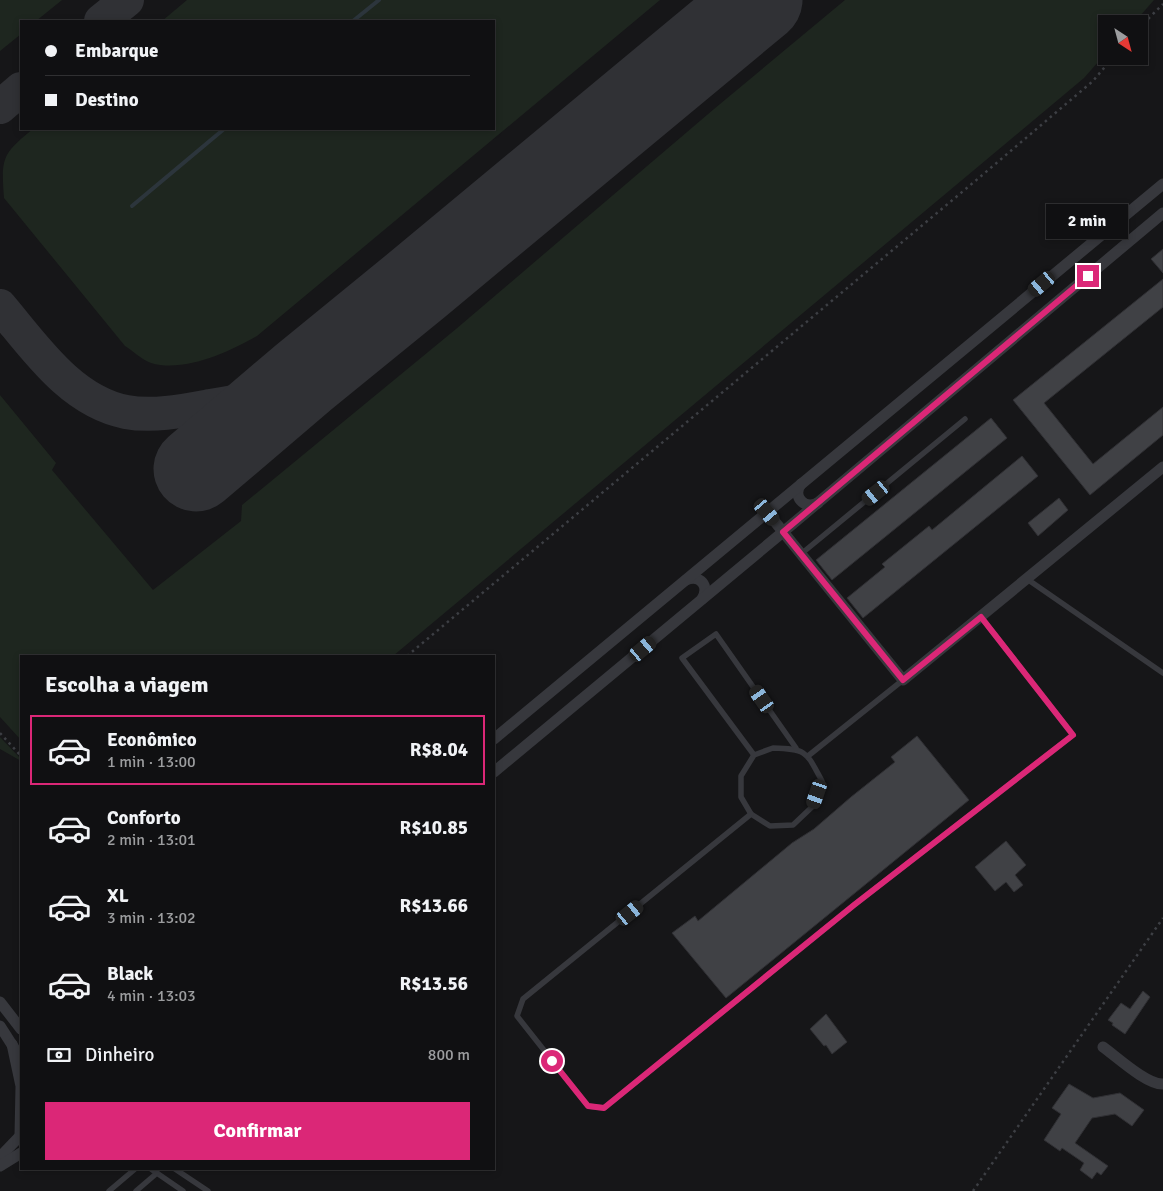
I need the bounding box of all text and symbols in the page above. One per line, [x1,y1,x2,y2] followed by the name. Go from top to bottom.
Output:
[1098,15,1148,65] north arrow
[1098,15,1148,65] map controls
[75,39,159,63] text: Embarque
[75,88,139,112] text: Destino
[1047,204,1129,238] callout: 2 min
[1068,211,1106,231] text: 2 min
[1077,265,1099,287] route end
[1025,269,1058,299] car
[859,478,892,508] car
[751,496,782,528] car
[626,634,659,664] car
[45,671,209,698] text: Escolha a viagem
[747,682,776,716] car
[47,728,92,773] icon: car
[107,728,197,752] text: Econômico
[410,738,468,762] text: R$8.04
[107,752,196,772] text: 1 min · 13:00
[805,777,828,811] car
[47,806,92,851] icon: car
[107,806,181,830] text: Conforto
[400,816,468,840] text: R$10.85
[107,830,196,850] text: 2 min · 13:01
[47,884,92,929] icon: car
[107,884,129,908] text: XL
[400,894,468,918] text: R$13.66
[613,898,646,928] car
[107,908,196,928] text: 3 min · 13:02
[47,962,92,1007] icon: car
[107,962,153,986] text: Black
[400,972,468,996] text: R$13.56
[107,986,196,1006] text: 4 min · 13:03
[45,1041,73,1069] icon: cash
[85,1043,154,1067] text: Dinheiro
[428,1045,470,1065] text: 800 m
[541,1050,563,1072] route start
[45,1102,470,1160] button: Confirmar

